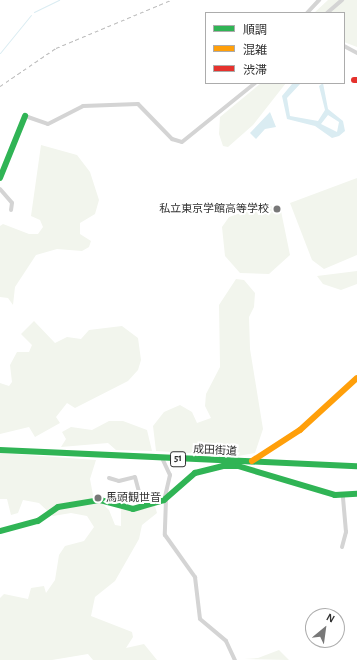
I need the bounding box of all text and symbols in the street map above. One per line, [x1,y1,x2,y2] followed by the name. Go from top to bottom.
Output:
[205,12,345,84] legend
[243,24,267,36] text: 順調
[243,44,267,56] text: 混雑
[243,64,267,76] text: 渋滞
[159,202,269,216] place label: 私立東京学館高等学校
[272,204,282,214] marker: 私立東京学館高等学校
[193,443,237,459] street label: 成田街道
[170,451,186,467] road number: 51
[106,491,161,505] place label: 馬頭観世音
[93,493,103,503] marker: 馬頭観世音
[305,608,345,648] north arrow
[325,611,337,625] text: N

